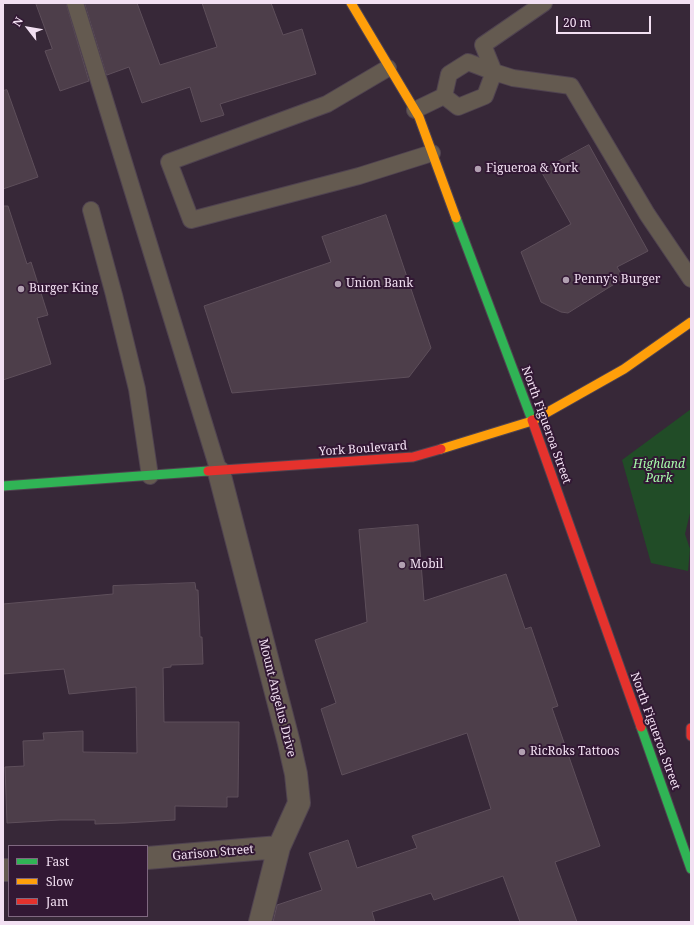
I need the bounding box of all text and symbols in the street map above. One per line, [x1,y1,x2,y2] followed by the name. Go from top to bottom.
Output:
[8,8,48,48] north arrow
[558,8,653,34] scale bar
[9,14,26,29] text: N
[563,14,591,31] text: 20 m
[486,162,578,176] place label: Figueroa & York
[473,164,483,174] marker: Figueroa & York
[574,273,661,287] place label: Penny's Burger
[561,275,571,285] marker: Penny's Burger
[346,277,413,291] place label: Union Bank
[333,279,343,289] marker: Union Bank
[29,282,98,296] place label: Burger King
[16,284,26,294] marker: Burger King
[518,364,574,486] street label: North Figueroa Street
[318,439,408,459] street label: York Boulevard
[633,458,685,486] park label: Highland Park
[410,558,443,572] place label: Mobil
[397,560,407,570] marker: Mobil
[255,637,299,759] street label: Mount Angelus Drive
[627,670,683,792] street label: North Figueroa Street
[530,745,619,759] place label: RicRoks Tattoos
[517,747,527,757] marker: RicRoks Tattoos
[172,842,254,864] street label: Garison Street
[8,845,148,917] legend
[46,853,69,870] text: Fast
[46,873,74,890] text: Slow
[46,893,68,910] text: Jam

